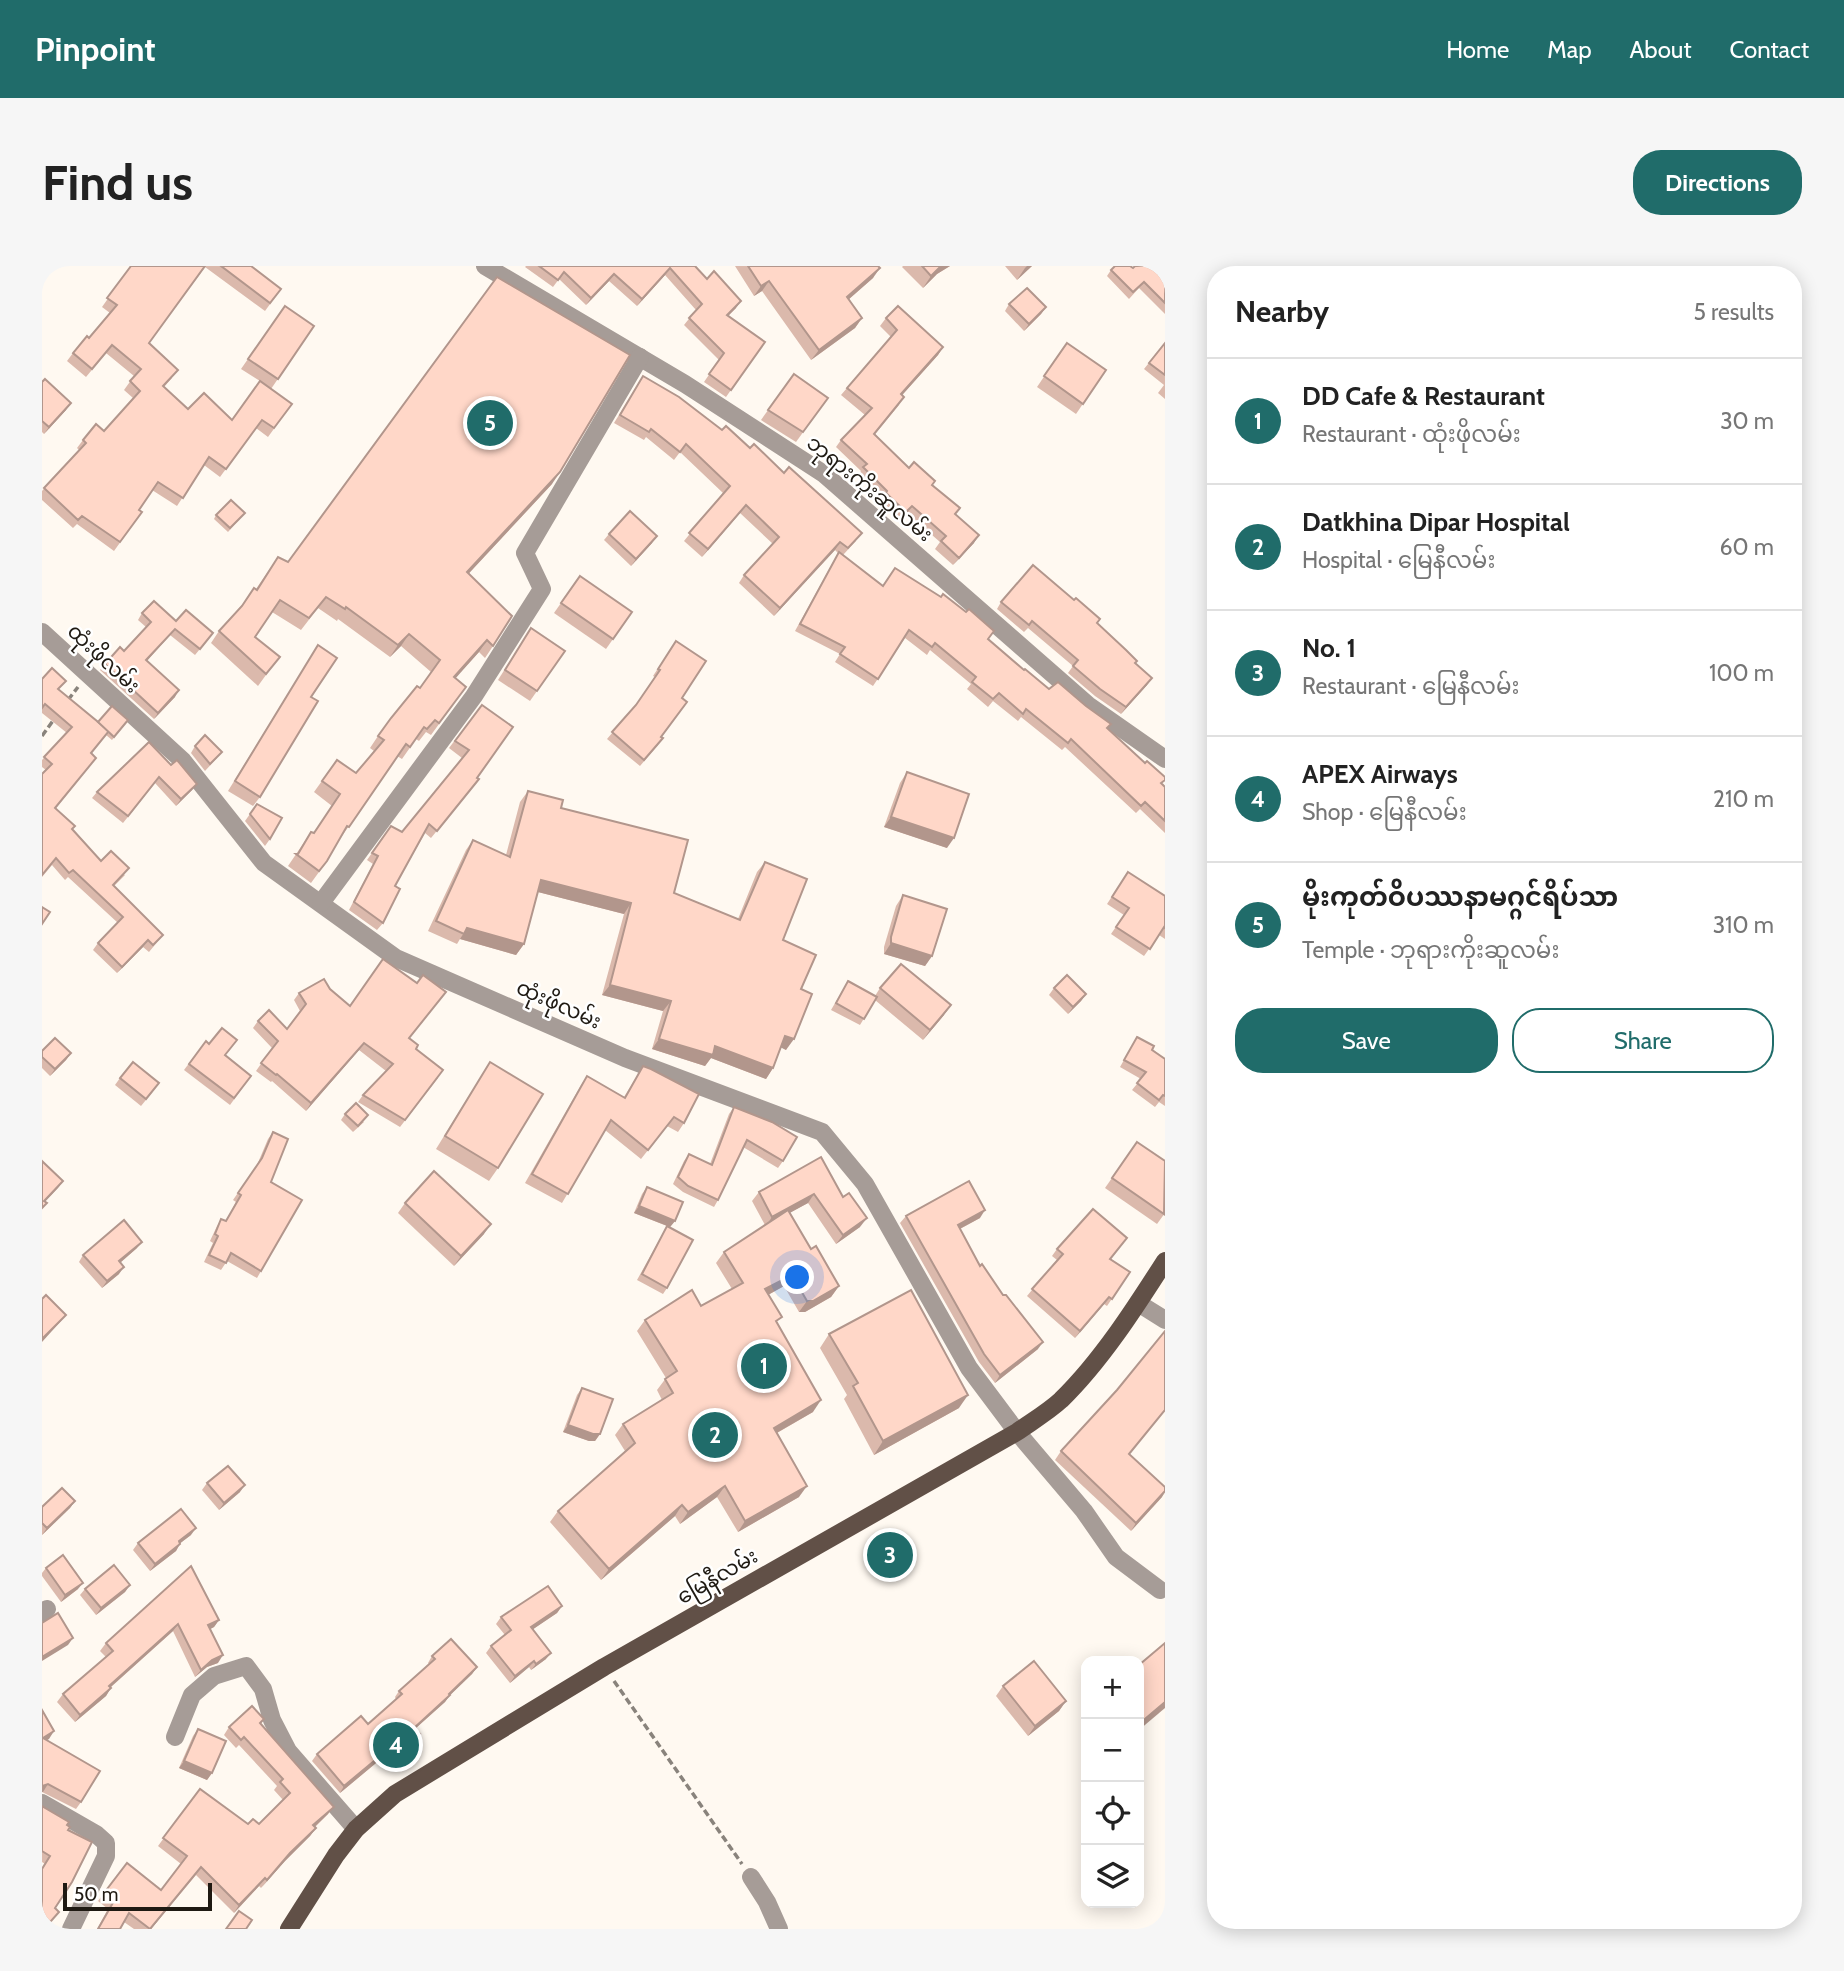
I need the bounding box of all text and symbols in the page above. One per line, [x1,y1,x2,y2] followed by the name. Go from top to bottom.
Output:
[35,29,156,69] text: Pinpoint
[1446,35,1509,64] text: Home
[1547,35,1592,64] text: Map
[1630,35,1692,64] text: About
[1730,35,1809,64] text: Contact
[1633,150,1802,215] button: Directions
[42,153,193,212] text: Find us
[1235,293,1329,330] text: Nearby
[1693,298,1774,326] text: 5 results
[1302,380,1545,412] text: DD Cafe & Restaurant
[467,397,513,449] pin: 5
[1254,407,1262,435] text: 1
[1720,407,1774,435] text: 30 m
[1302,420,1521,448] text: Restaurant · ထုံးဖိုလမ်း
[799,427,940,550] street label: ဘုရားကိုးဆူလမ်း
[1302,506,1570,538] text: Datkhina Dipar Hospital
[1252,533,1264,561] text: 2
[1720,533,1774,561] text: 60 m
[1302,546,1495,574] text: Hospital · မြေနီလမ်း
[59,616,148,702] street label: ထုံးဖိုလမ်း
[1302,632,1356,664] text: No. 1
[1252,659,1264,687] text: 3
[1709,659,1774,687] text: 100 m
[1302,672,1520,700] text: Restaurant · မြေနီလမ်း
[1302,758,1458,790] text: APEX Airways
[1251,785,1265,813] text: 4
[1713,785,1774,813] text: 210 m
[1302,798,1467,826] text: Shop · မြေနီလမ်း
[1302,881,1618,913] text: မိုးကုတ်ဝိပဿနာမဂ္ဂင်ရိပ်သာ
[1252,911,1264,939] text: 5
[1713,911,1774,939] text: 310 m
[1302,936,1559,964] text: Temple · ဘုရားကိုးဆူလမ်း
[511,971,606,1038] street label: ထုံးဖိုလမ်း
[1235,1008,1498,1073] button: Save
[1512,1008,1774,1073] button: Share
[780,1260,814,1294] your location
[741,1340,787,1392] pin: 1
[692,1409,738,1461] pin: 2
[867,1529,913,1581] pin: 3
[671,1540,764,1613] street label: မြေနီလမ်း
[1081,1656,1144,1908] map controls
[1081,1656,1144,1719] button: +
[373,1719,419,1771] pin: 4
[1081,1719,1144,1782] button: −
[1081,1782,1144,1845] button: locate
[1081,1845,1144,1908] button: layers
[63,1880,212,1912] scale bar
[74,1883,118,1906] text: 50 m

